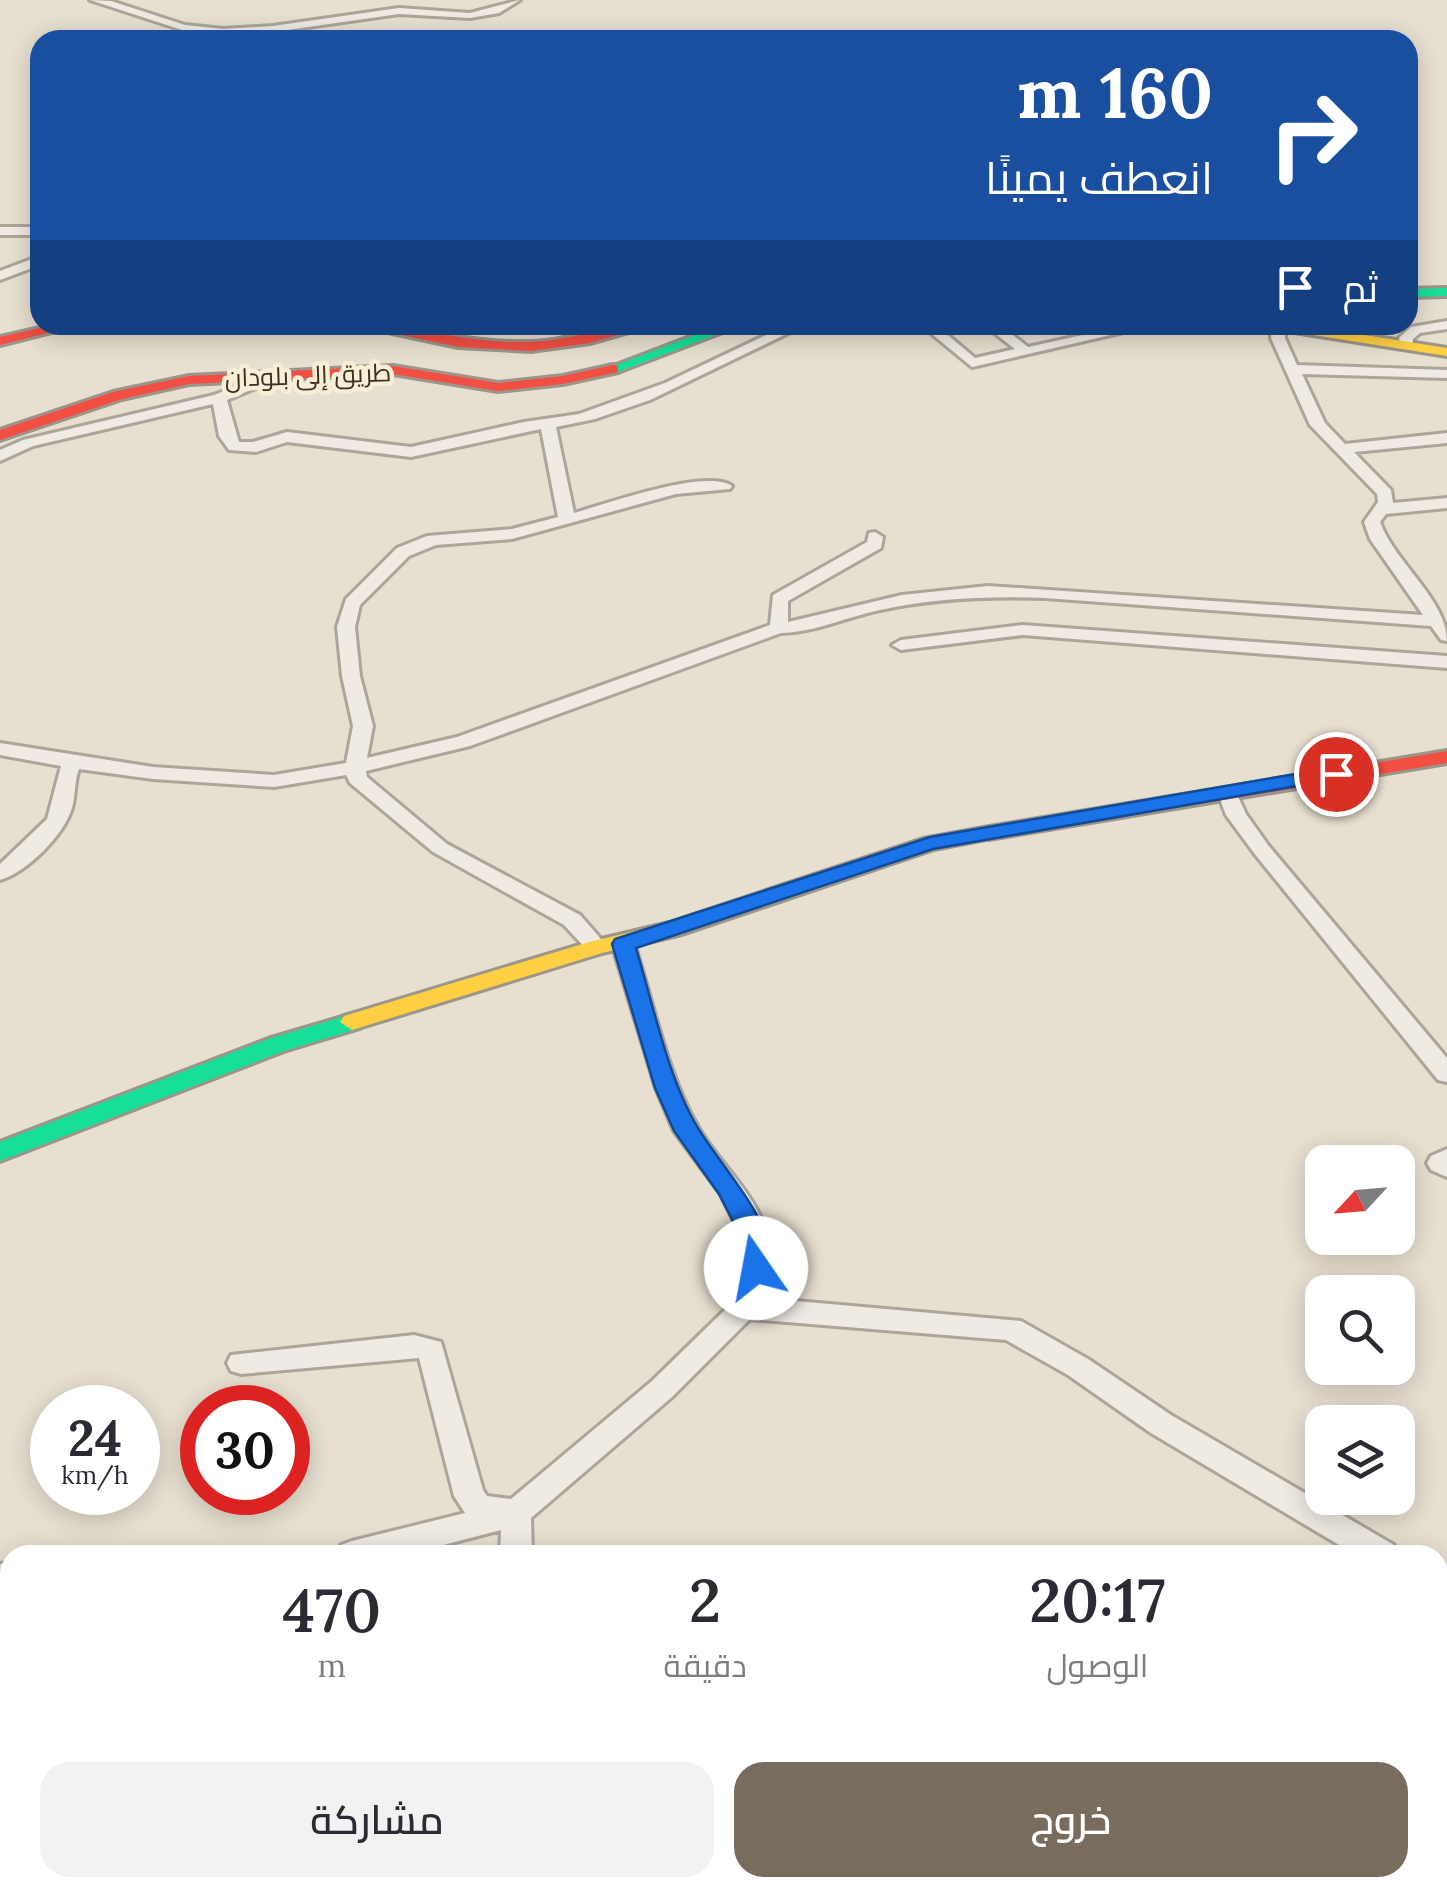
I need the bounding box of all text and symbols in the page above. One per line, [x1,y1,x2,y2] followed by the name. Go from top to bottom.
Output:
[1017,48,1213,137] text: 160 m
[1248,70,1378,200] icon: right
[985,149,1213,206] text: انعطف يمينًا
[1268,260,1323,315] icon: arrive
[1343,264,1378,312] text: ثم
[224,356,392,394] street label: طريق إلى بلودان
[1294,732,1379,817] pin
[1309,747,1364,802] icon: arrive
[1305,1145,1415,1255] north arrow
[1305,1145,1415,1515] map controls
[704,1216,808,1320] position arrow
[1305,1275,1415,1385] button: search
[180,1385,310,1515] speed limit sign: 30
[1305,1405,1415,1515] button: layers
[68,1406,122,1470] text: 24
[61,1459,129,1491] text: km/h
[689,1562,721,1638] text: 2
[1029,1562,1166,1638] text: 20:17
[282,1572,381,1648] text: 470
[317,1645,346,1686] text: m
[663,1645,747,1686] text: دقيقة
[1046,1645,1148,1686] text: الوصول
[40,1762,714,1877] button: مشاركة
[734,1762,1408,1877] button: خروج

